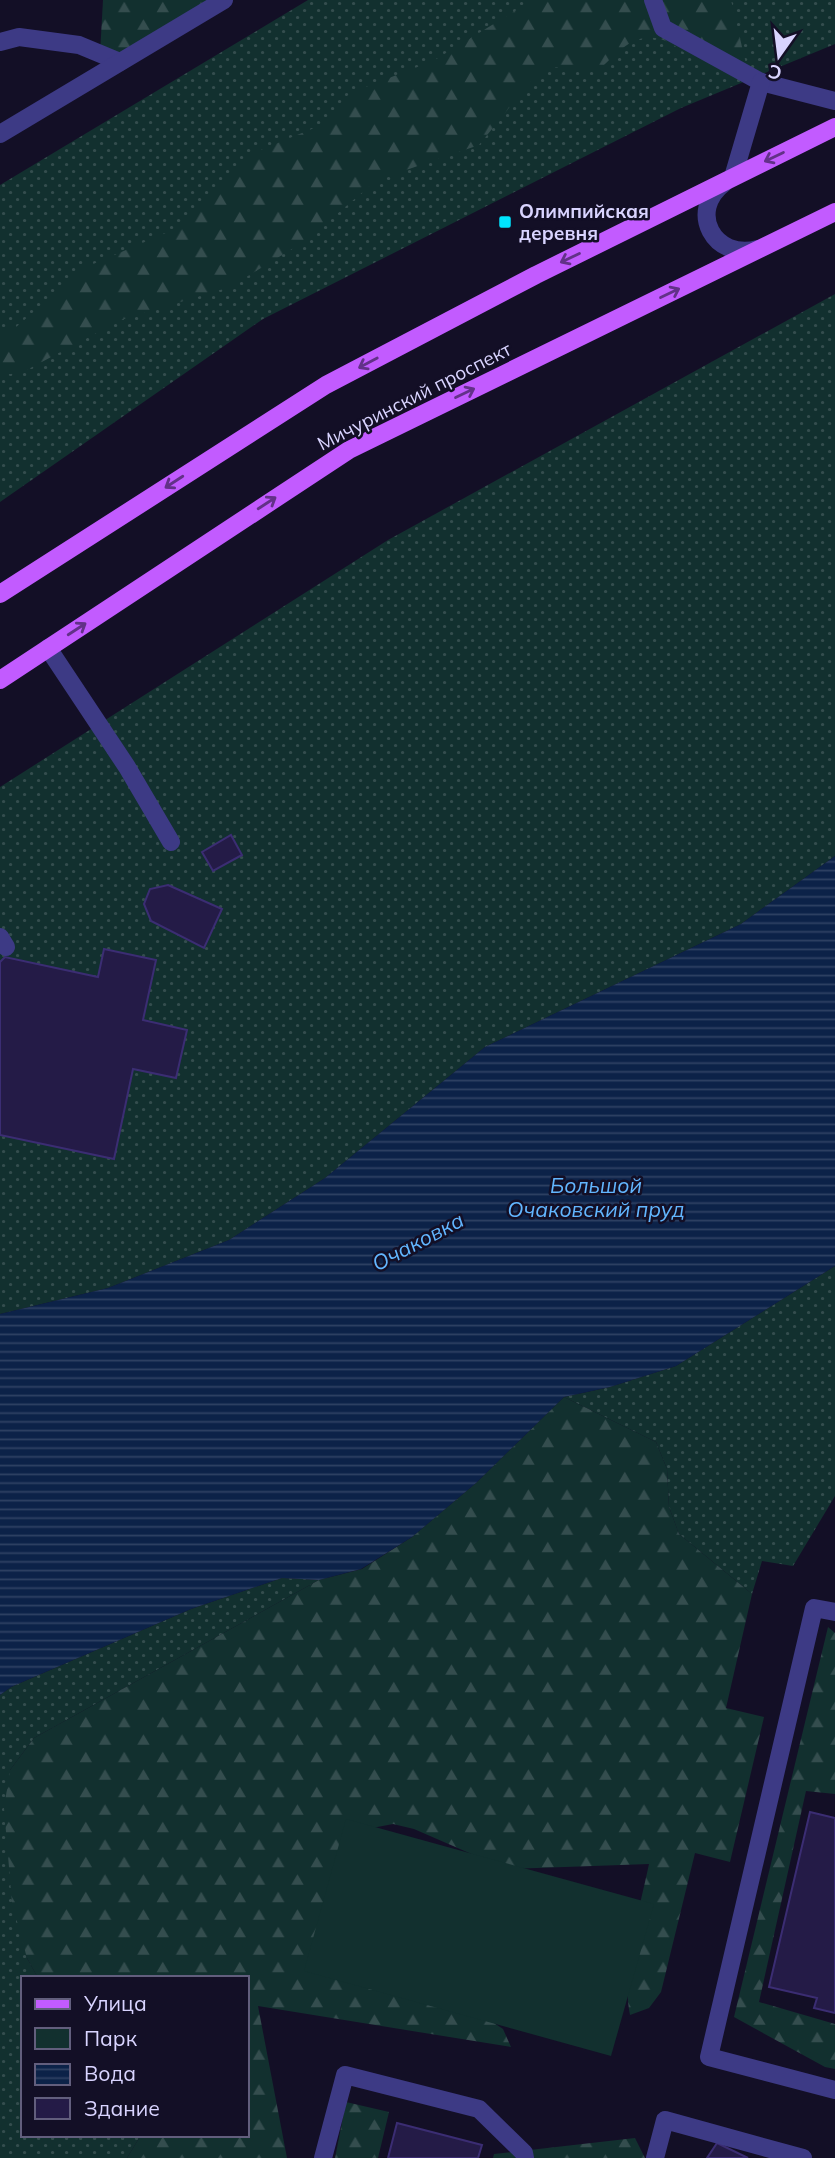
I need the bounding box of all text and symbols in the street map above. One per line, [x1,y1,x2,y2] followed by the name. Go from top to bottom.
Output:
[744,21,814,91] north arrow
[766,59,784,86] text: С
[764,151,785,165] one-way arrow
[519,199,649,245] place label: Олимпийская деревня
[497,214,513,230] marker: Олимпийская деревня
[560,251,581,265] one-way arrow
[659,285,680,299] one-way arrow
[313,336,515,455] street label: Мичуринский проспект
[358,357,379,370] one-way arrow
[454,385,475,399] one-way arrow
[165,476,185,490] one-way arrow
[257,496,276,511] one-way arrow
[67,622,87,636] one-way arrow
[507,1172,685,1222] water label: Большой Очаковский пруд
[367,1206,468,1276] water label: Очаковка
[21,1976,248,2137] legend
[83,1990,147,2016] text: Улица
[84,2025,138,2051] text: Парк
[84,2060,136,2086] text: Вода
[84,2095,160,2121] text: Здание

